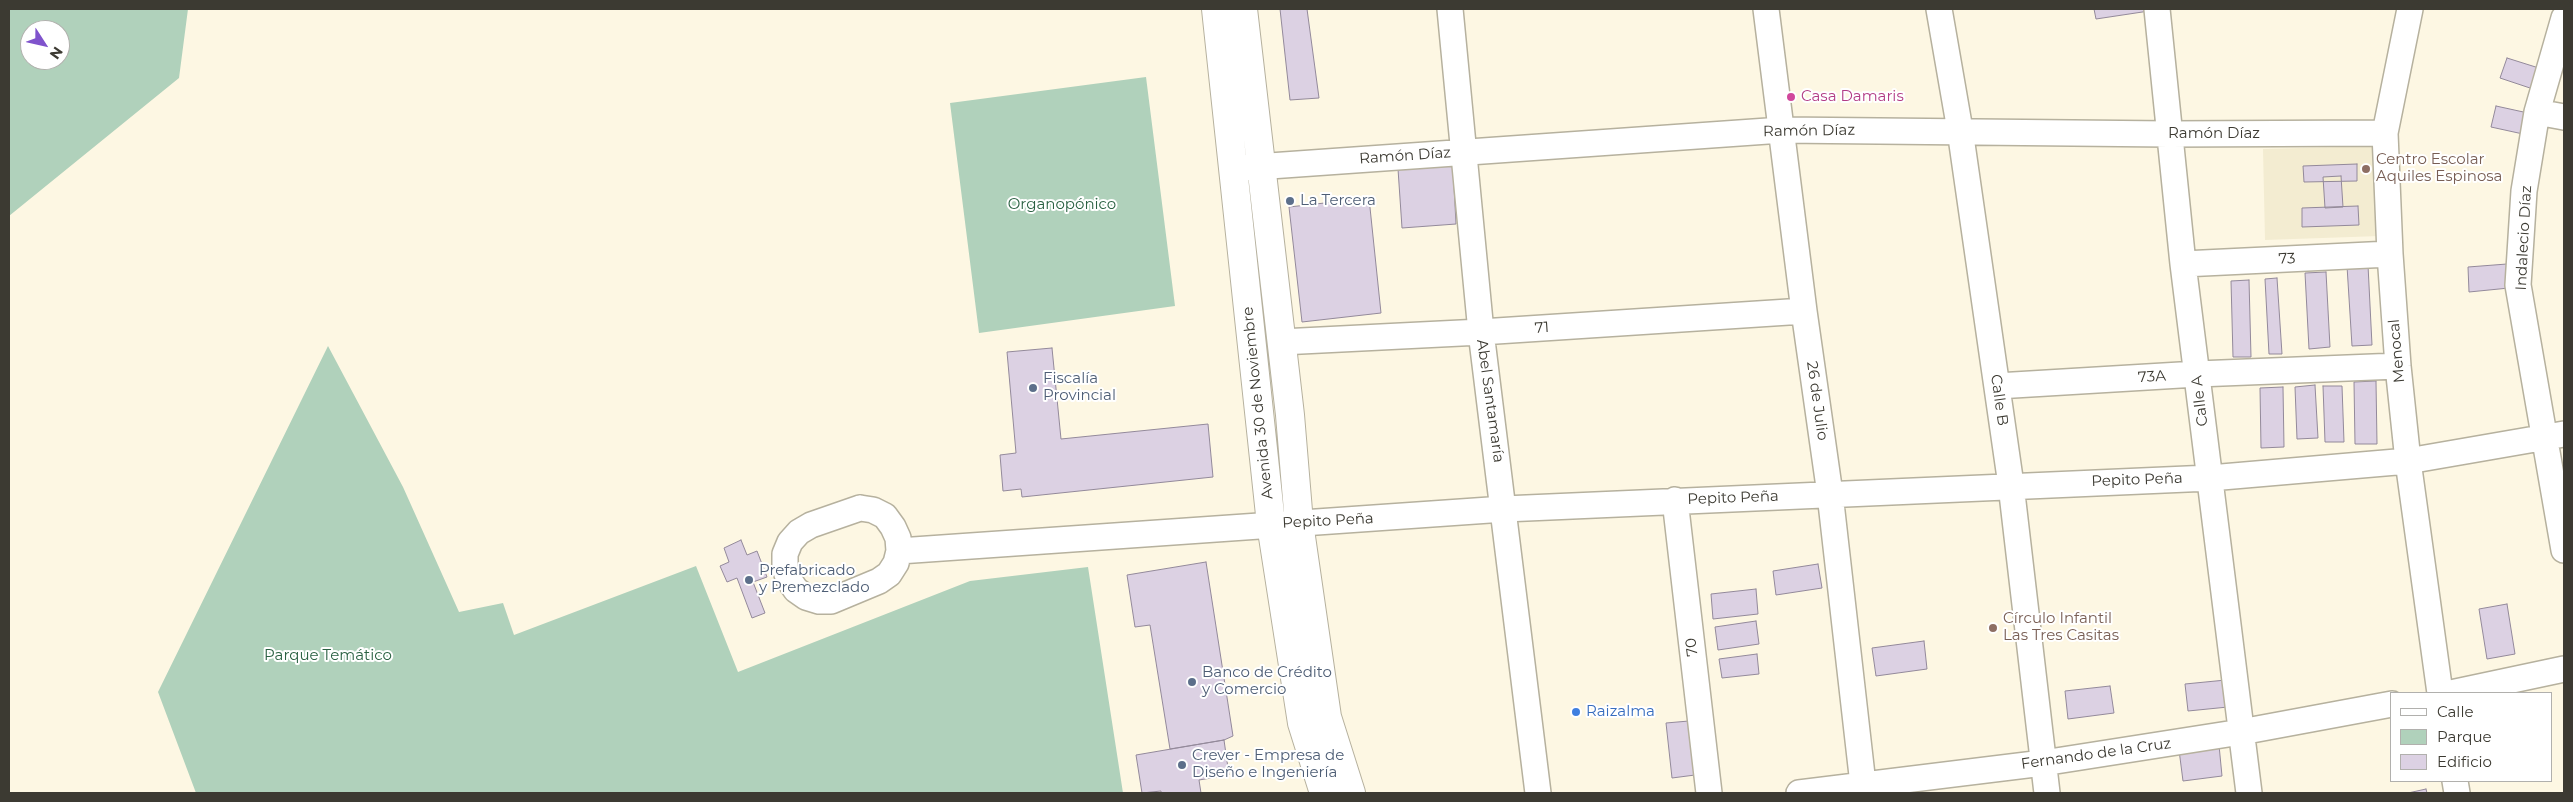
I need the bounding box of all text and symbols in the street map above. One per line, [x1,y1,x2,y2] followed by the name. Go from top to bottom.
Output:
[20,20,70,70] north arrow
[46,43,67,63] text: N
[1801,88,1904,106] place label: Casa Damaris
[1785,91,1797,103] marker: Casa Damaris
[1763,121,1855,141] street label: Ramón Díaz
[2168,125,2260,143] street label: Ramón Díaz
[1359,144,1451,168] street label: Ramón Díaz
[2376,151,2502,186] place label: Centro Escolar Aquiles Espinosa
[2360,163,2372,175] marker: Centro Escolar Aquiles Espinosa
[2512,185,2536,291] street label: Indalecio Díaz
[1300,192,1376,210] place label: La Tercera
[1284,195,1296,207] marker: La Tercera
[1008,196,1116,214] park label: Organopónico
[2278,250,2296,268] street label: 73
[1239,306,1277,500] street label: Avenida 30 de Noviembre
[2385,318,2409,384] street label: Menocal
[1534,319,1550,337] street label: 71
[1472,338,1508,464] street label: Abel Santamaría
[1803,360,1831,442] street label: 26 de Julio
[2137,367,2167,387] street label: 73A
[1043,370,1116,405] place label: Fiscalía Provincial
[1986,373,2012,427] street label: Calle B
[2188,375,2212,427] street label: Calle A
[1027,382,1039,394] marker: Fiscalía Provincial
[2091,469,2183,491] street label: Pepito Peña
[1687,487,1779,509] street label: Pepito Peña
[1282,510,1374,532] street label: Pepito Peña
[759,562,870,597] place label: Prefabricado y Premezclado
[743,574,755,586] marker: Prefabricado y Premezclado
[2003,610,2119,645] place label: Círculo Infantil Las Tres Casitas
[1987,622,1999,634] marker: Círculo Infantil Las Tres Casitas
[1682,637,1702,657] street label: 70
[264,647,392,665] park label: Parque Temático
[1202,664,1332,699] place label: Banco de Crédito y Comercio
[1186,676,1198,688] marker: Banco de Crédito y Comercio
[2390,692,2553,782] legend
[2437,702,2474,721] text: Calle
[1586,703,1655,721] place label: Raizalma
[1570,706,1582,718] marker: Raizalma
[2437,727,2492,746] text: Parque
[2020,735,2172,773] street label: Fernando de la Cruz
[1192,747,1344,782] place label: Crever - Empresa de Diseño e Ingeniería
[2437,752,2492,771] text: Edificio
[1176,759,1188,771] marker: Crever - Empresa de Diseño e Ingeniería

